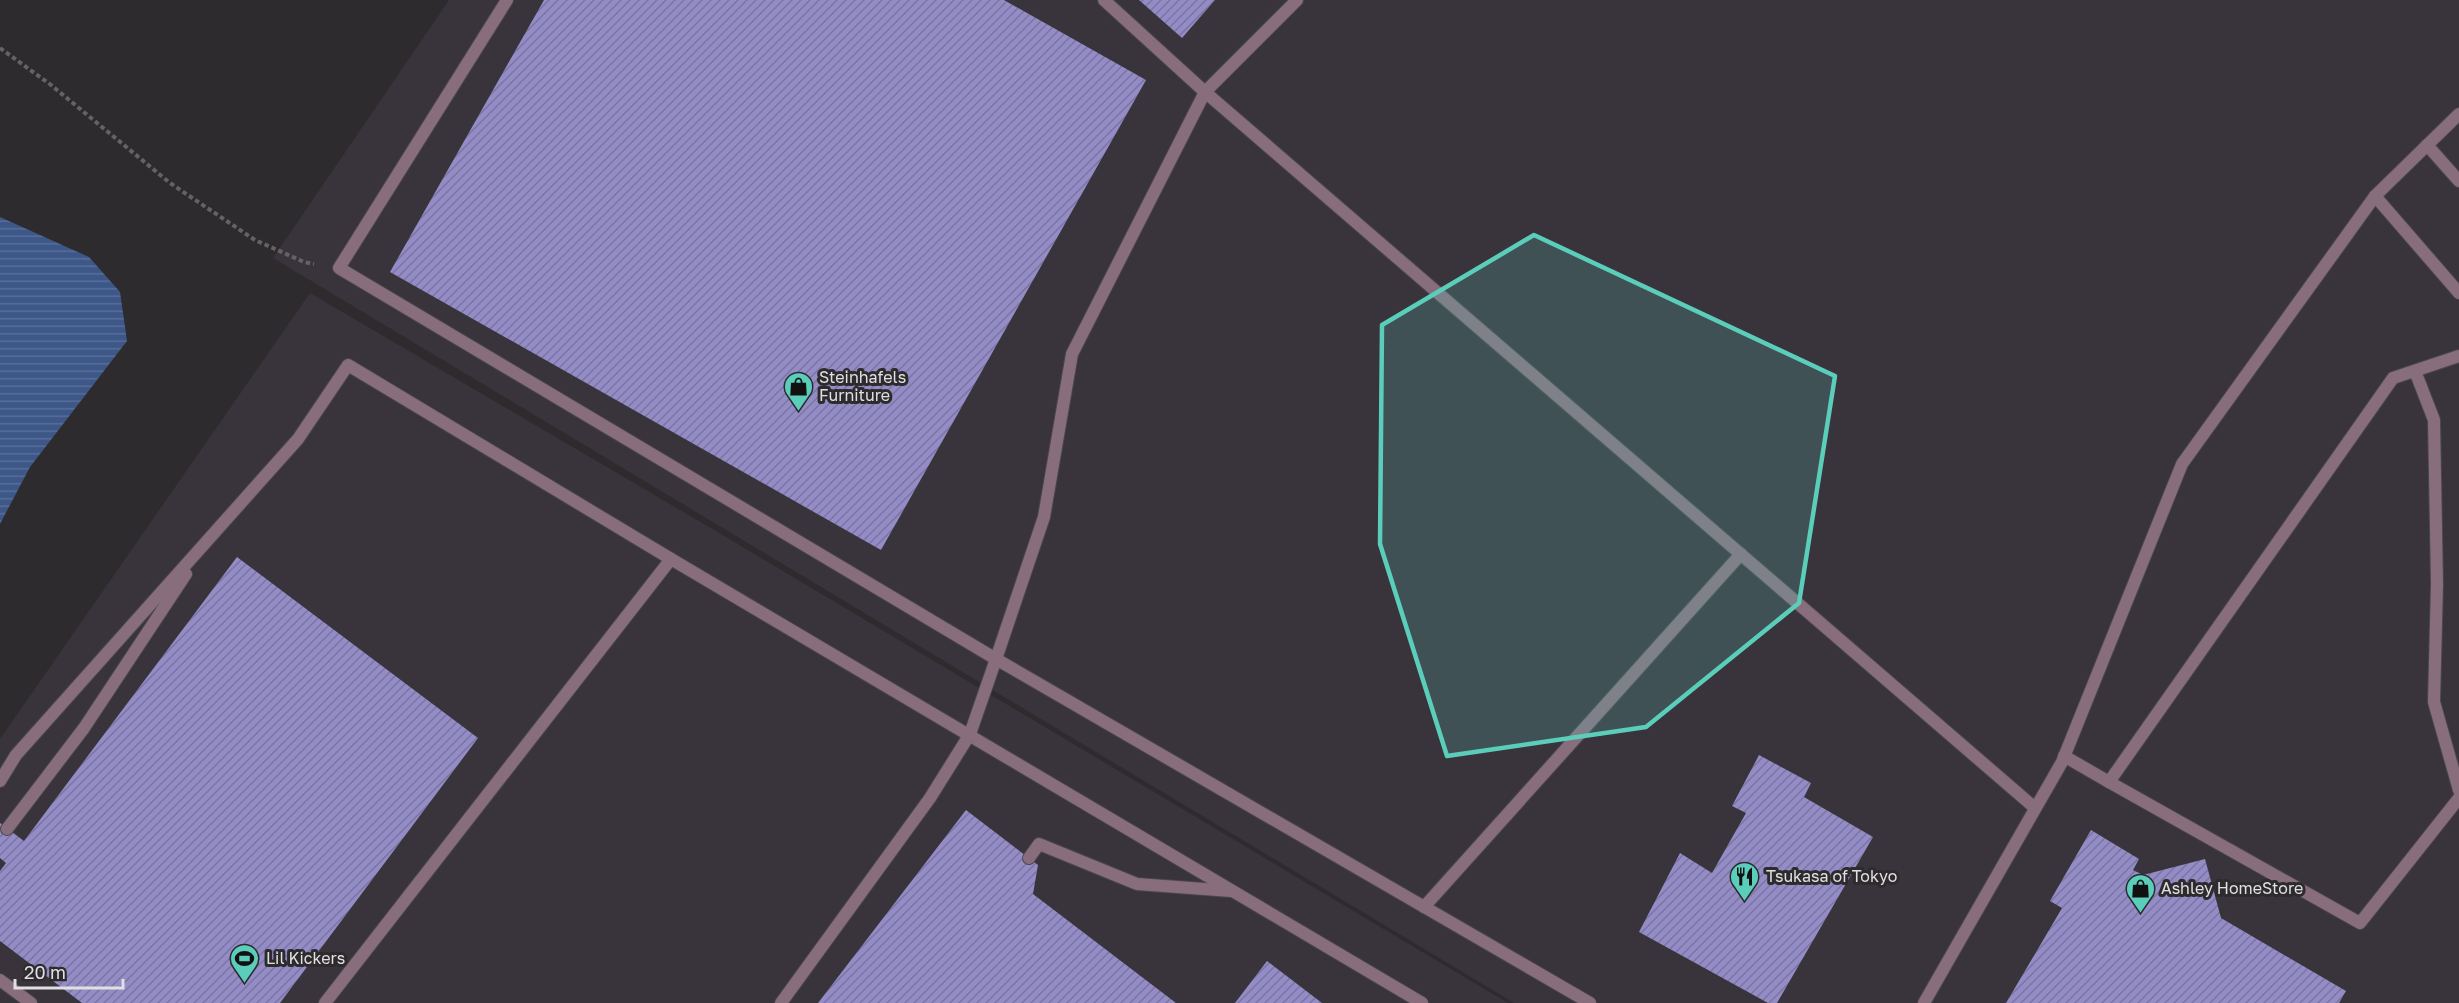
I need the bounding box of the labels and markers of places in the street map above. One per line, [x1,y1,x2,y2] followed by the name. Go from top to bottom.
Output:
[819,367,906,405] place label: Steinhafels Furniture
[782,370,814,412] shop icon: Steinhafels Furniture
[1729,860,1761,902] restaurant icon: Tsukasa of Tokyo
[1766,866,1897,886] place label: Tsukasa of Tokyo
[2124,872,2156,914] shop icon: Ashley HomeStore
[2161,878,2303,898] place label: Ashley HomeStore
[229,942,261,984] sports icon: Lil Kickers
[266,948,345,968] place label: Lil Kickers

